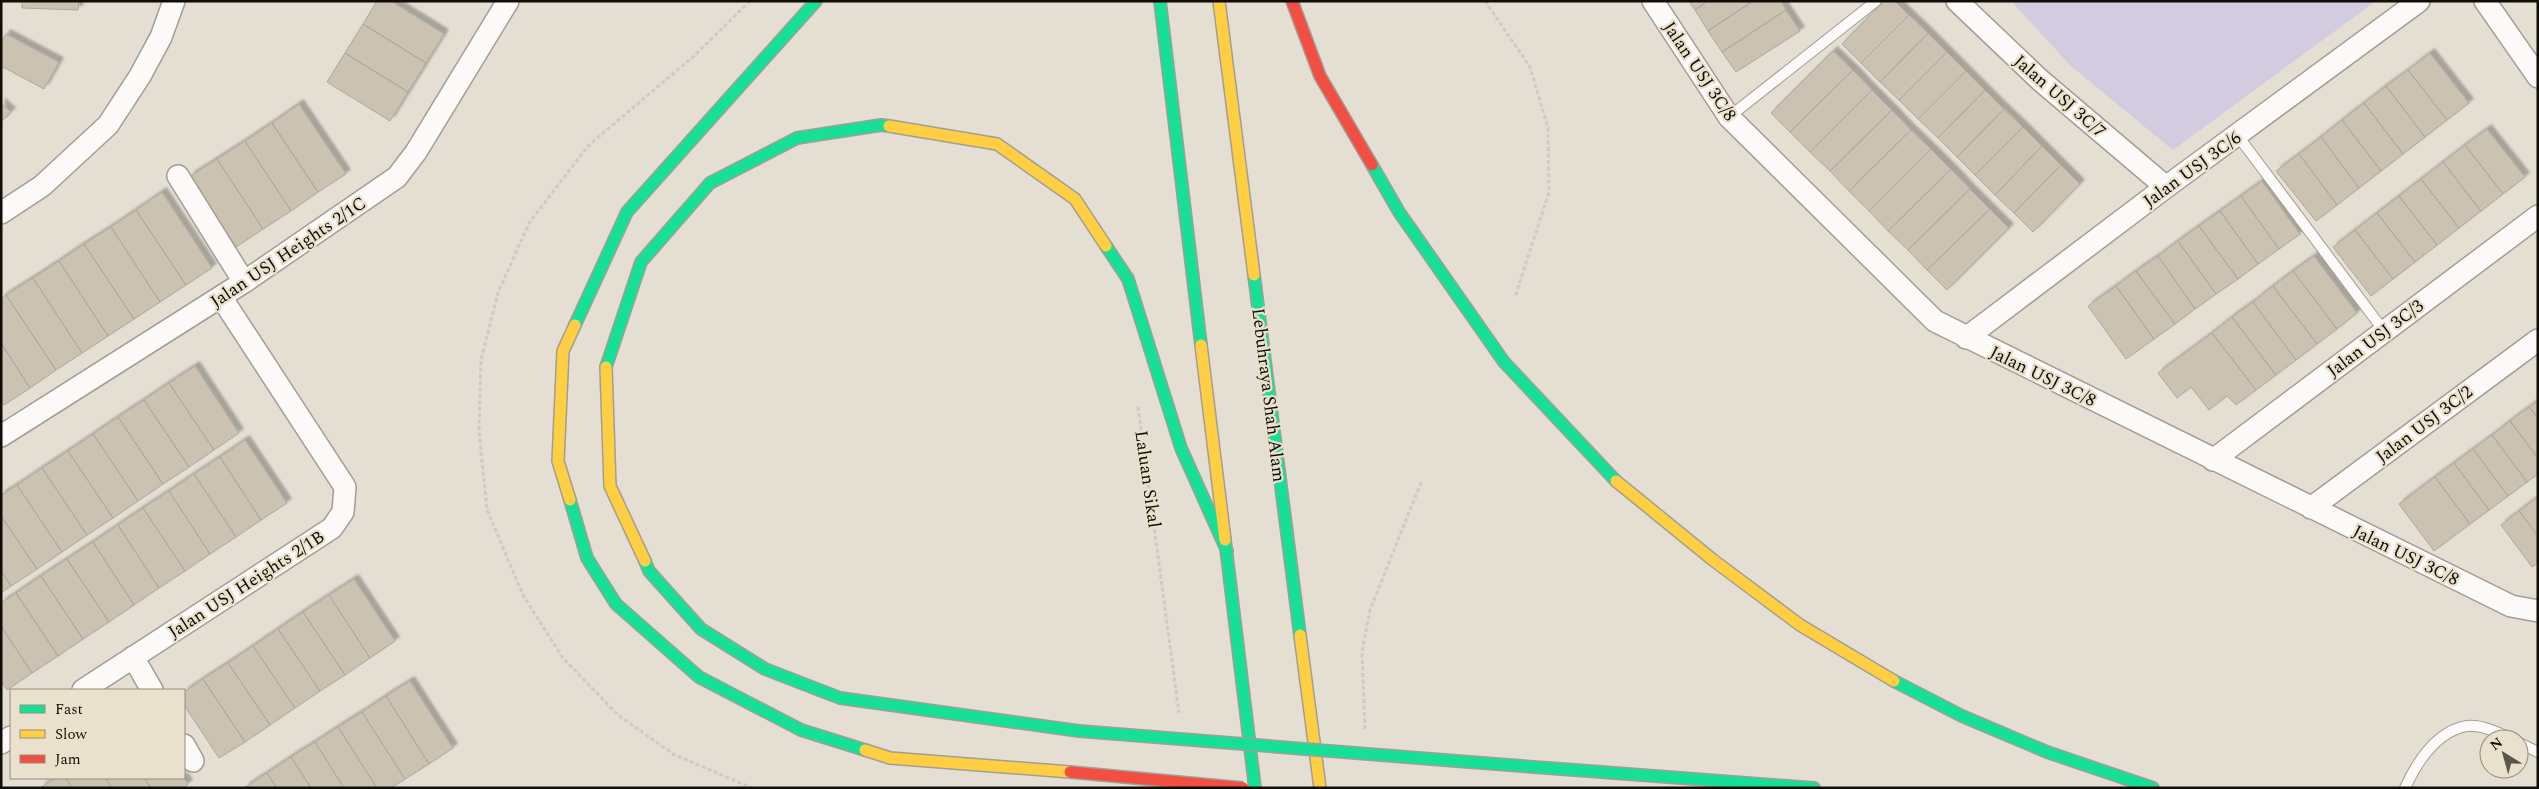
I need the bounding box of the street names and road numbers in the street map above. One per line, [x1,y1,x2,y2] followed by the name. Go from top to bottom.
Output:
[1656,16,1743,127] street label: Jalan USJ 3C/8
[2007,48,2112,144] street label: Jalan USJ 3C/7
[2138,125,2247,214] street label: Jalan USJ 3C/6
[205,190,372,315] street label: Jalan USJ Heights 2/1C
[2321,293,2430,384] street label: Jalan USJ 3C/3
[1244,306,1293,484] street label: Lebuhraya Shah Alam
[1985,339,2101,414] street label: Jalan USJ 3C/8
[2370,379,2479,470] street label: Jalan USJ 3C/2
[1127,429,1168,530] street label: Laluan Sikal
[2348,518,2464,593] street label: Jalan USJ 3C/8
[163,524,330,645] street label: Jalan USJ Heights 2/1B

